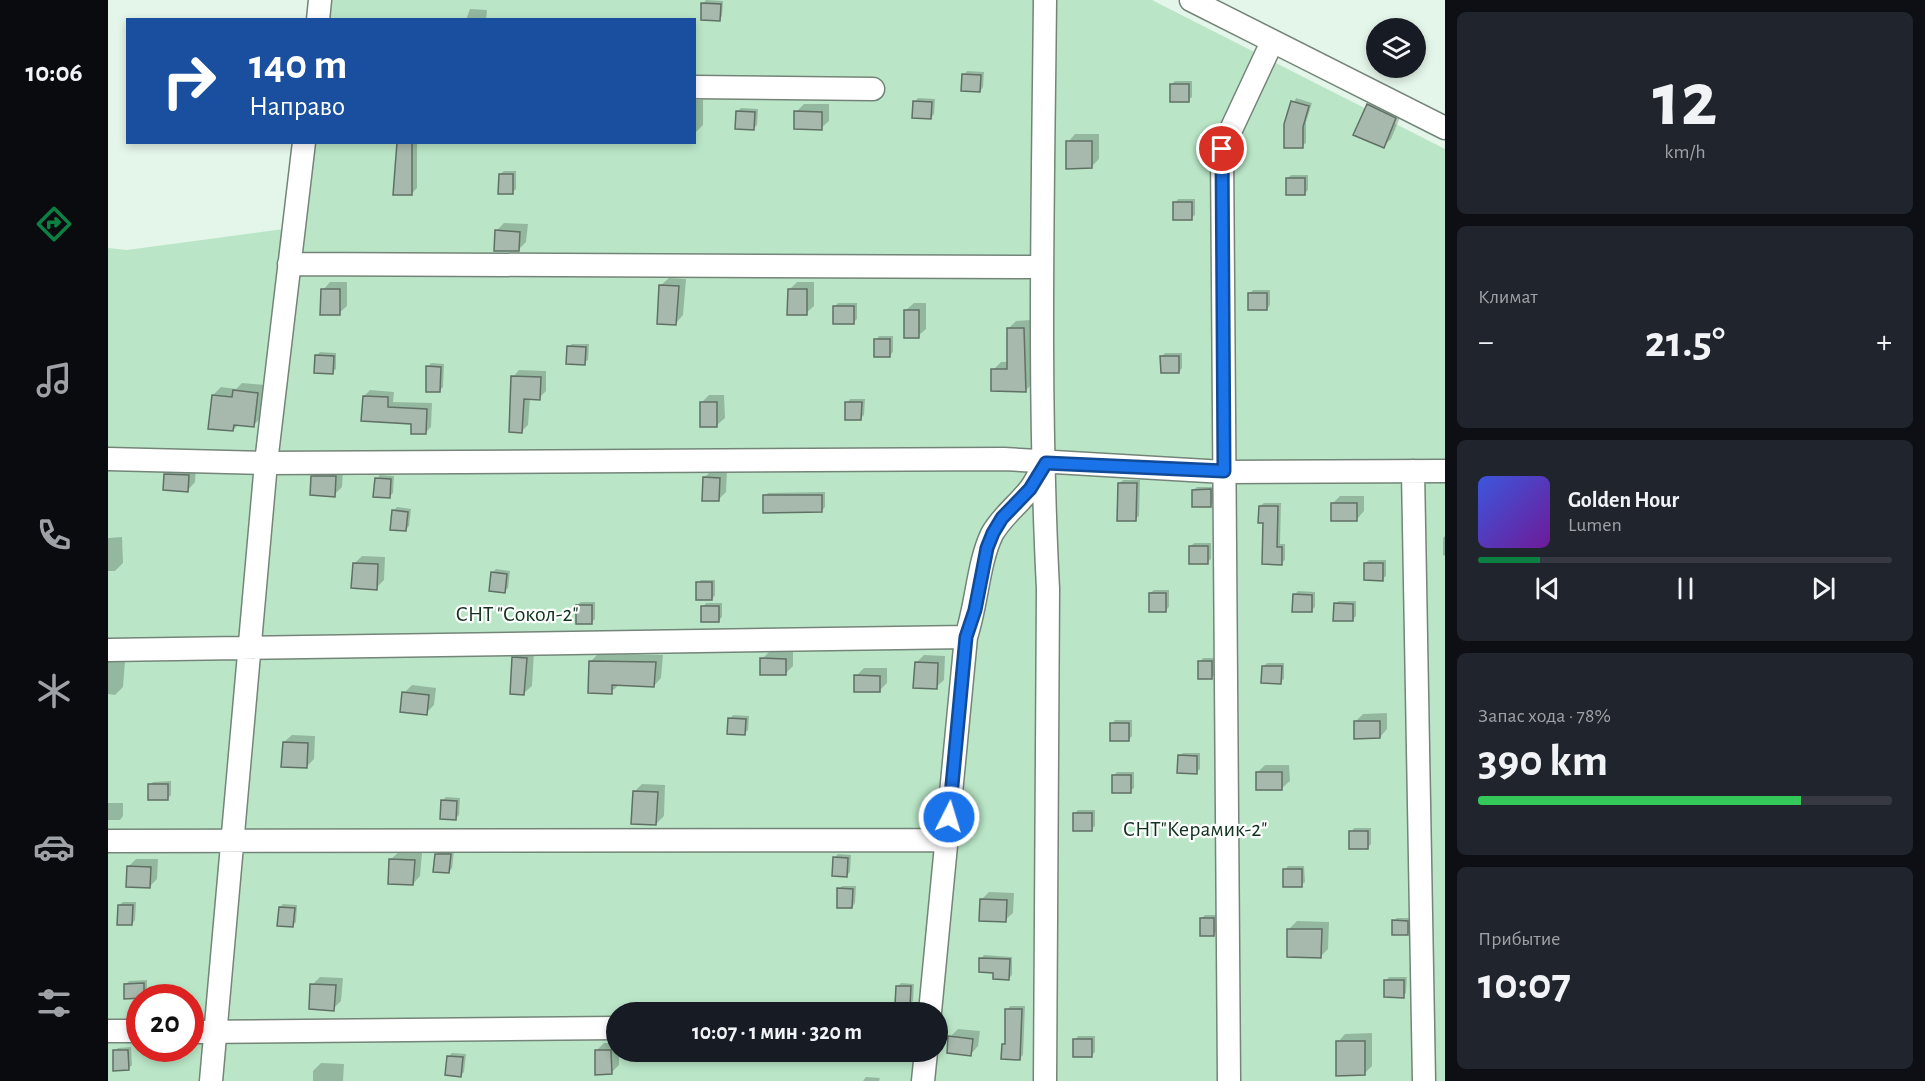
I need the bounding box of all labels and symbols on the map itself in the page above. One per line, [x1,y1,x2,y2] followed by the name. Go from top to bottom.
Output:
[1196,123,1247,174] pin
[455,603,579,625] park label: СНТ "Сокол-2"
[917,785,981,849] position arrow
[1123,818,1267,840] park label: СНТ"Керамик-2"
[126,984,204,1062] speed limit sign: 20

